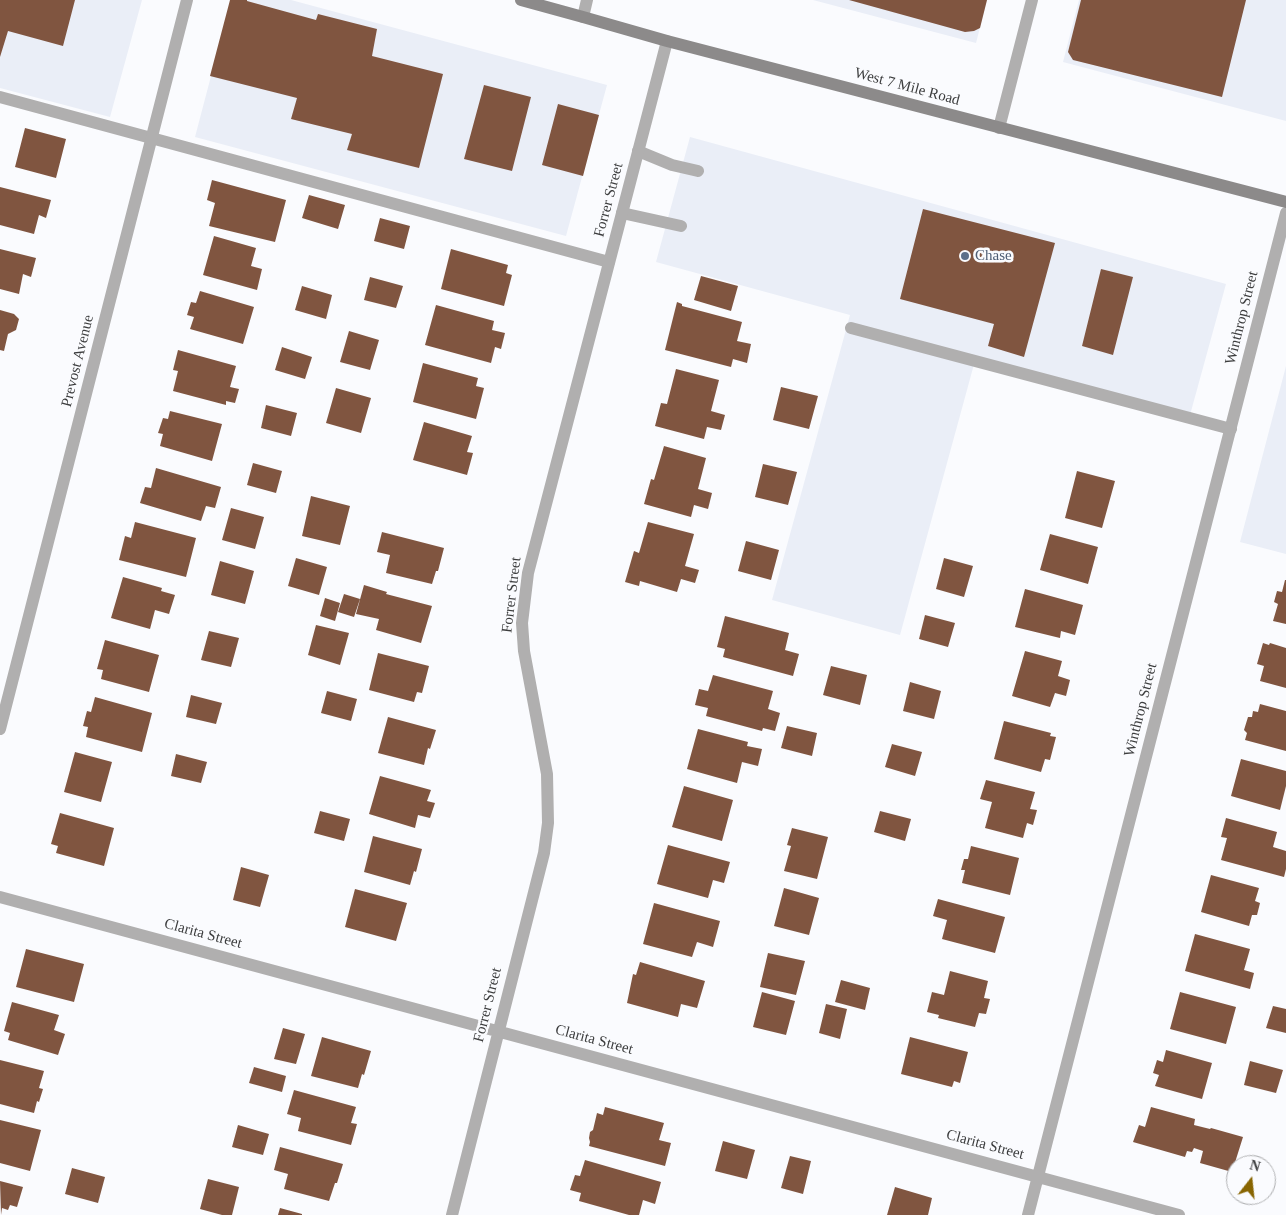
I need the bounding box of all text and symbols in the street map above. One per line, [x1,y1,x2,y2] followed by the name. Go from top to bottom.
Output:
[852,64,962,110] street label: West 7 Mile Road
[590,161,628,239] street label: Forrer Street
[975,247,1012,265] place label: Chase
[959,250,971,262] marker: Chase
[1222,269,1262,367] street label: Winthrop Street
[58,313,98,409] street label: Prevost Avenue
[498,556,526,634] street label: Forrer Street
[1121,661,1161,759] street label: Winthrop Street
[162,915,244,953] street label: Clarita Street
[470,966,506,1044] street label: Forrer Street
[553,1021,635,1059] street label: Clarita Street
[944,1126,1026,1164] street label: Clarita Street
[1226,1155,1276,1205] north arrow
[1248,1157,1262,1175] text: N

